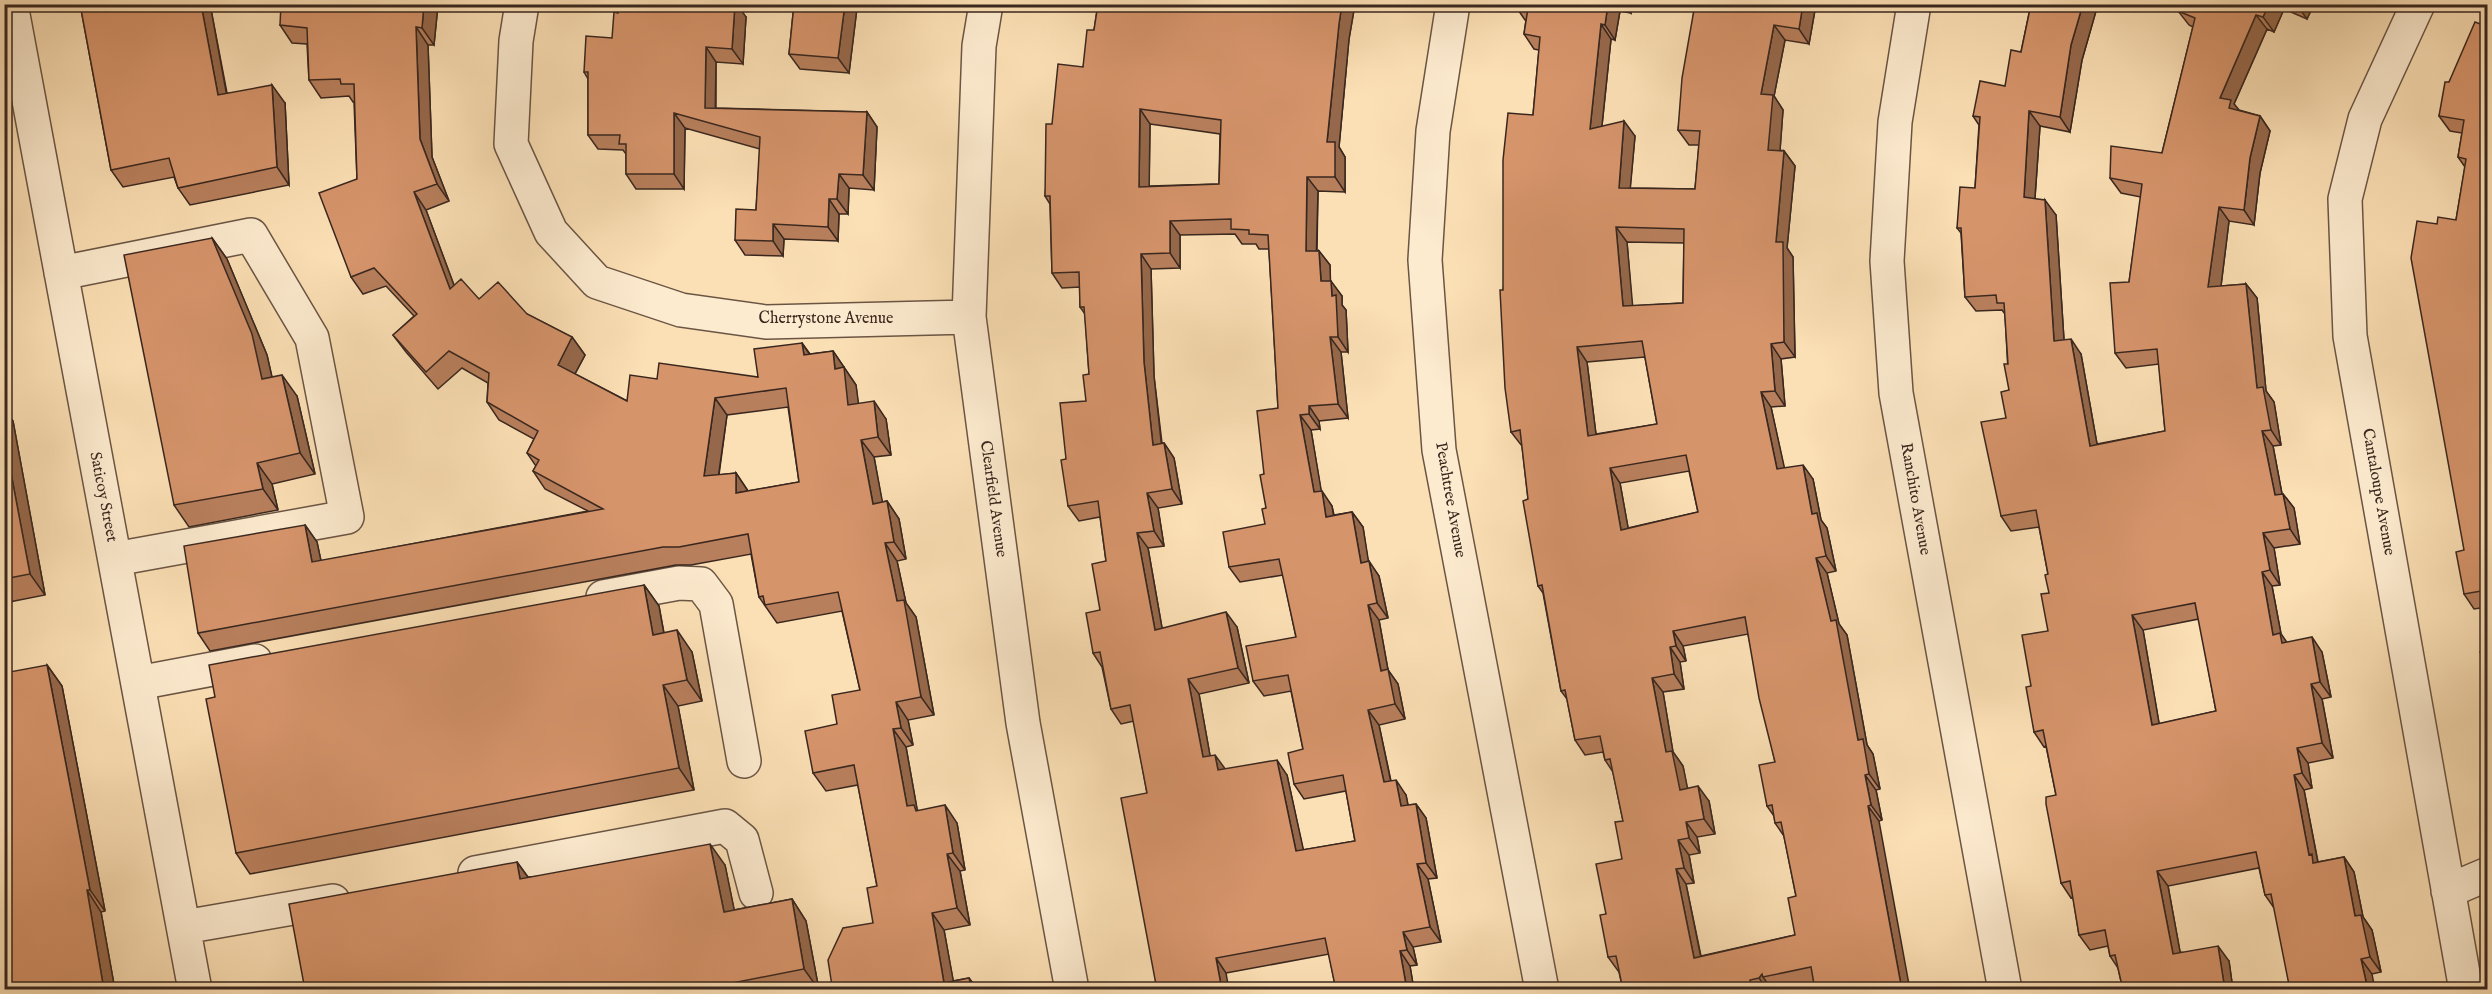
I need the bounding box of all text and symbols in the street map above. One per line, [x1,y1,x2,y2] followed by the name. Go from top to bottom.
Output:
[759,309,893,329] street label: Cherrystone Avenue
[2357,427,2399,557] street label: Cantaloupe Avenue
[975,439,1011,559] street label: Clearfield Avenue
[1430,441,1470,559] street label: Peachtree Avenue
[1895,441,1935,557] street label: Ranchito Avenue
[84,450,122,544] street label: Saticoy Street

